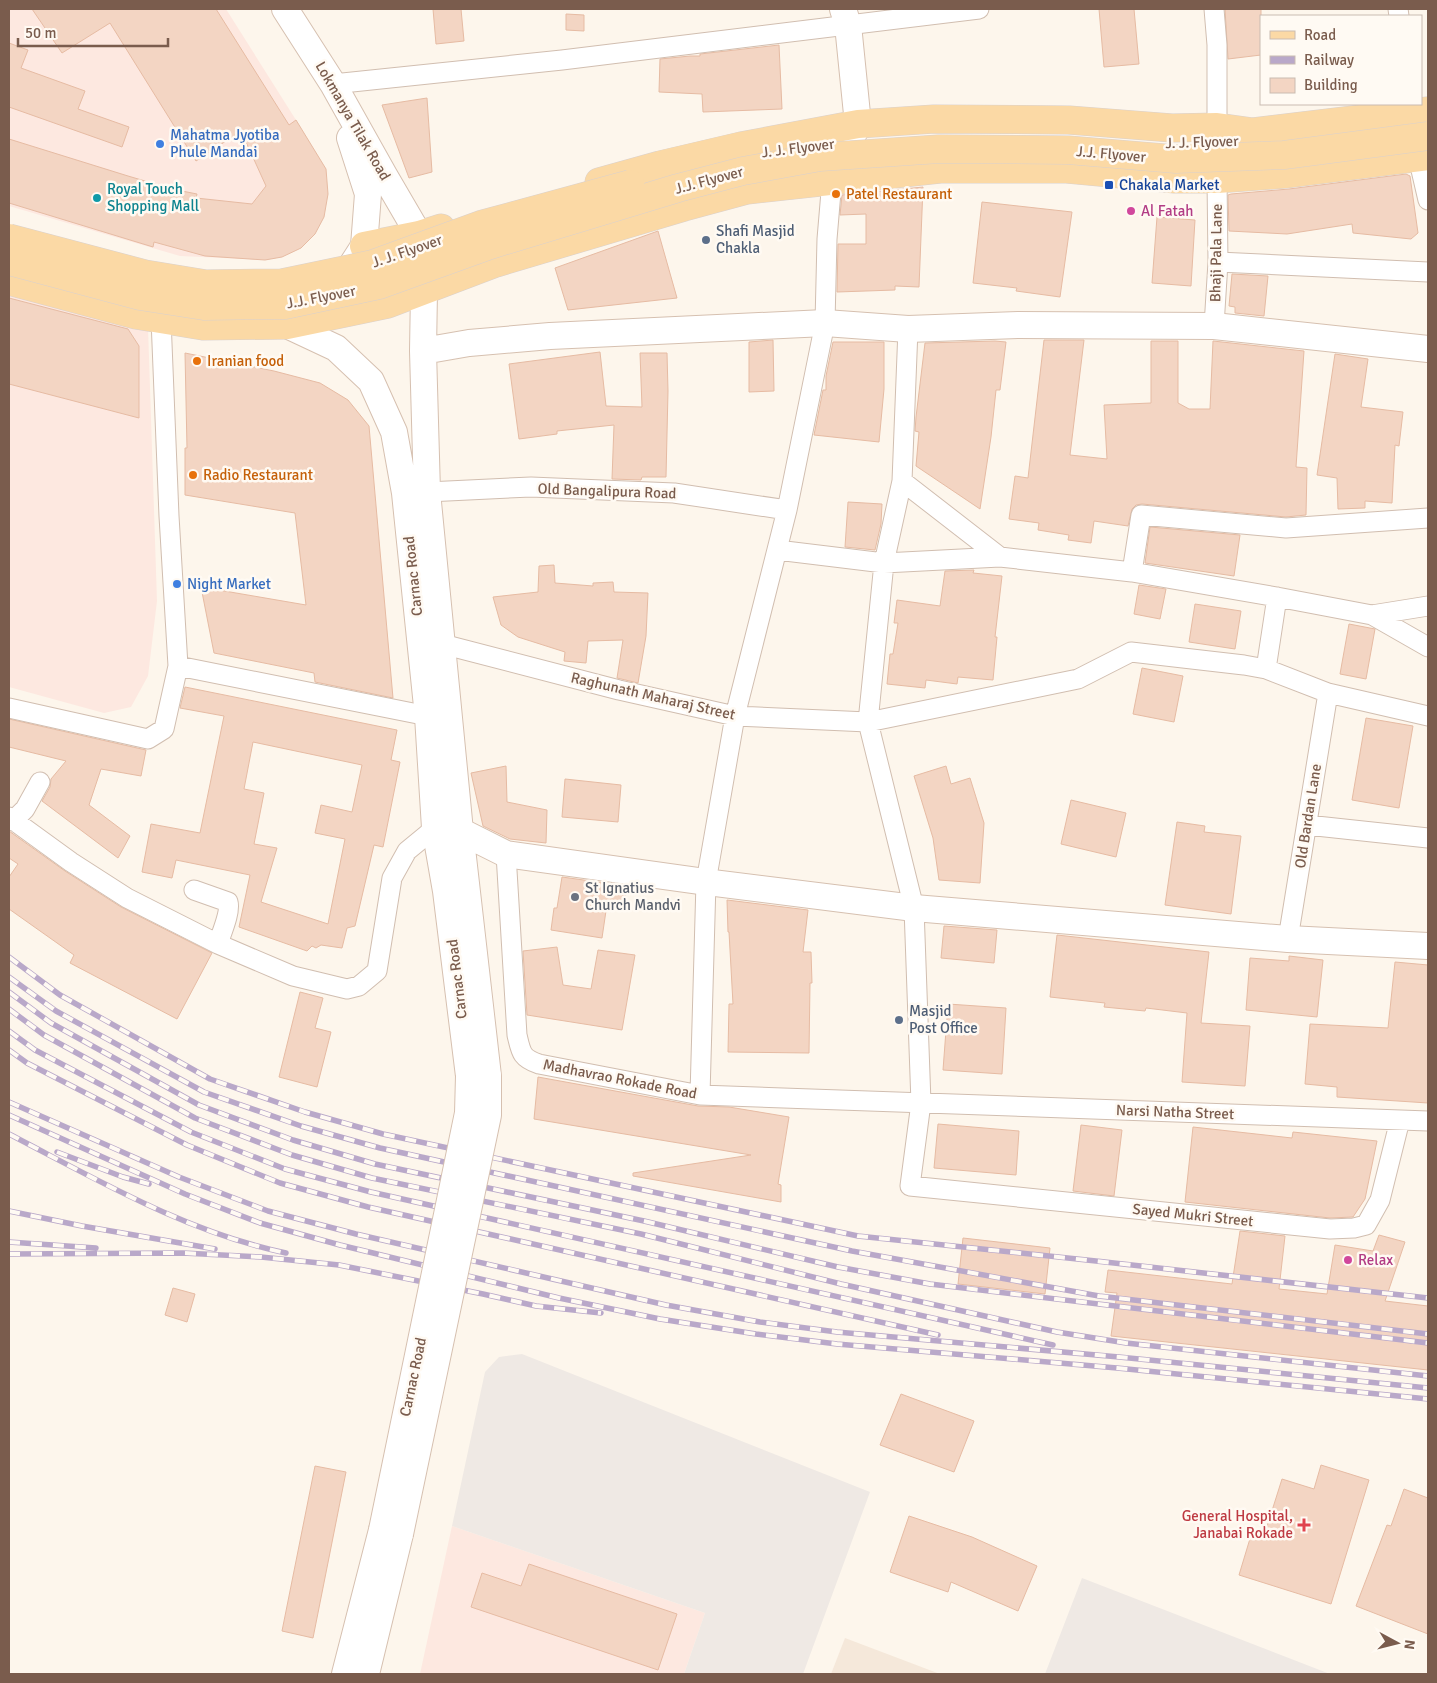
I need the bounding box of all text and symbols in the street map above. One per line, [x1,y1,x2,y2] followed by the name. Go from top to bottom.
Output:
[18,15,168,47] scale bar
[1260,15,1422,105] legend
[25,24,56,42] text: 50 m
[1304,26,1336,44] text: Road
[1304,51,1354,69] text: Railway
[312,58,394,184] street label: Lokmanya Tilak Road
[1304,76,1358,94] text: Building
[170,126,280,161] place label: Mahatma Jyotiba Phule Mandai
[1165,132,1239,152] street label: J. J. Flyover
[760,135,836,161] street label: J. J. Flyover
[154,138,166,150] marker: Mahatma Jyotiba Phule Mandai
[1075,142,1147,166] street label: J.J. Flyover
[673,162,746,198] street label: J.J. Flyover
[1119,176,1220,194] place label: Chakala Market
[1103,179,1115,191] marker: Chakala Market
[107,180,199,215] place label: Royal Touch Shopping Mall
[846,185,952,203] place label: Patel Restaurant
[830,188,842,200] marker: Patel Restaurant
[91,192,103,204] marker: Royal Touch Shopping Mall
[1141,202,1194,220] place label: Al Fatah
[1206,204,1226,302] street label: Bhaji Pala Lane
[1125,205,1137,217] marker: Al Fatah
[716,222,795,257] place label: Shafi Masjid Chakla
[369,230,445,271] street label: J. J. Flyover
[700,234,712,246] marker: Shafi Masjid Chakla
[285,281,358,313] street label: J.J. Flyover
[207,352,284,370] place label: Iranian food
[191,355,203,367] marker: Iranian food
[203,466,313,484] place label: Radio Restaurant
[187,469,199,481] marker: Radio Restaurant
[537,480,677,502] street label: Old Bangalipura Road
[400,535,426,617] street label: Carnac Road
[187,575,271,593] place label: Night Market
[171,578,183,590] marker: Night Market
[569,668,737,724] street label: Raghunath Maharaj Street
[1291,762,1325,870] street label: Old Bardan Lane
[585,879,681,914] place label: St Ignatius Church Mandvi
[569,891,581,903] marker: St Ignatius Church Mandvi
[443,938,471,1020] street label: Carnac Road
[909,1002,978,1037] place label: Masjid Post Office
[893,1014,905,1026] marker: Masjid Post Office
[541,1055,699,1103] street label: Madhavrao Rokade Road
[1116,1101,1234,1123] street label: Narsi Natha Street
[1132,1200,1254,1230] street label: Sayed Mukri Street
[1358,1251,1393,1269] place label: Relax
[1342,1254,1354,1266] marker: Relax
[396,1336,430,1418] street label: Carnac Road
[1182,1507,1293,1542] place label: General Hospital, Janabai Rokade
[1297,1518,1311,1532] marker: General Hospital, Janabai Rokade
[1372,1618,1422,1668] north arrow
[1400,1639,1418,1650] text: N

